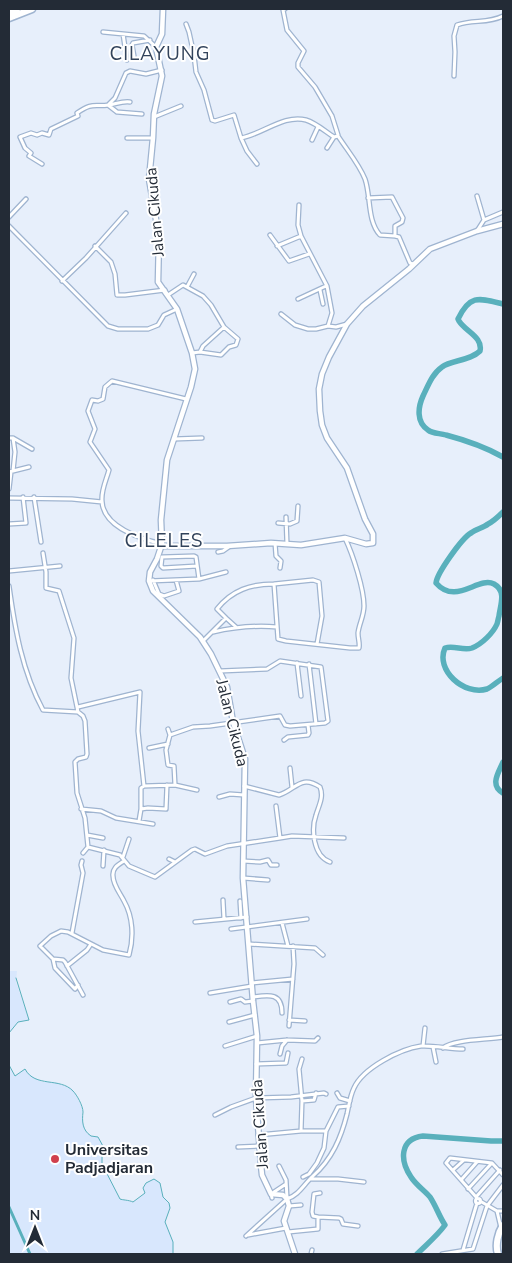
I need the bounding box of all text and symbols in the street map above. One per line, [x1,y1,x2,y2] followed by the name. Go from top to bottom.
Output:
[109,41,211,67] district label: CILAYUNG
[140,167,170,258] street label: Jalan Cikuda
[125,528,203,554] district label: CILELES
[210,676,253,769] street label: Jalan Cikuda
[246,1079,274,1170] street label: Jalan Cikuda
[65,1139,153,1179] place label: Universitas Padjadjaran
[49,1153,61,1165] marker: Universitas Padjadjaran
[10,1203,60,1253] north arrow
[30,1206,40,1225] text: N

